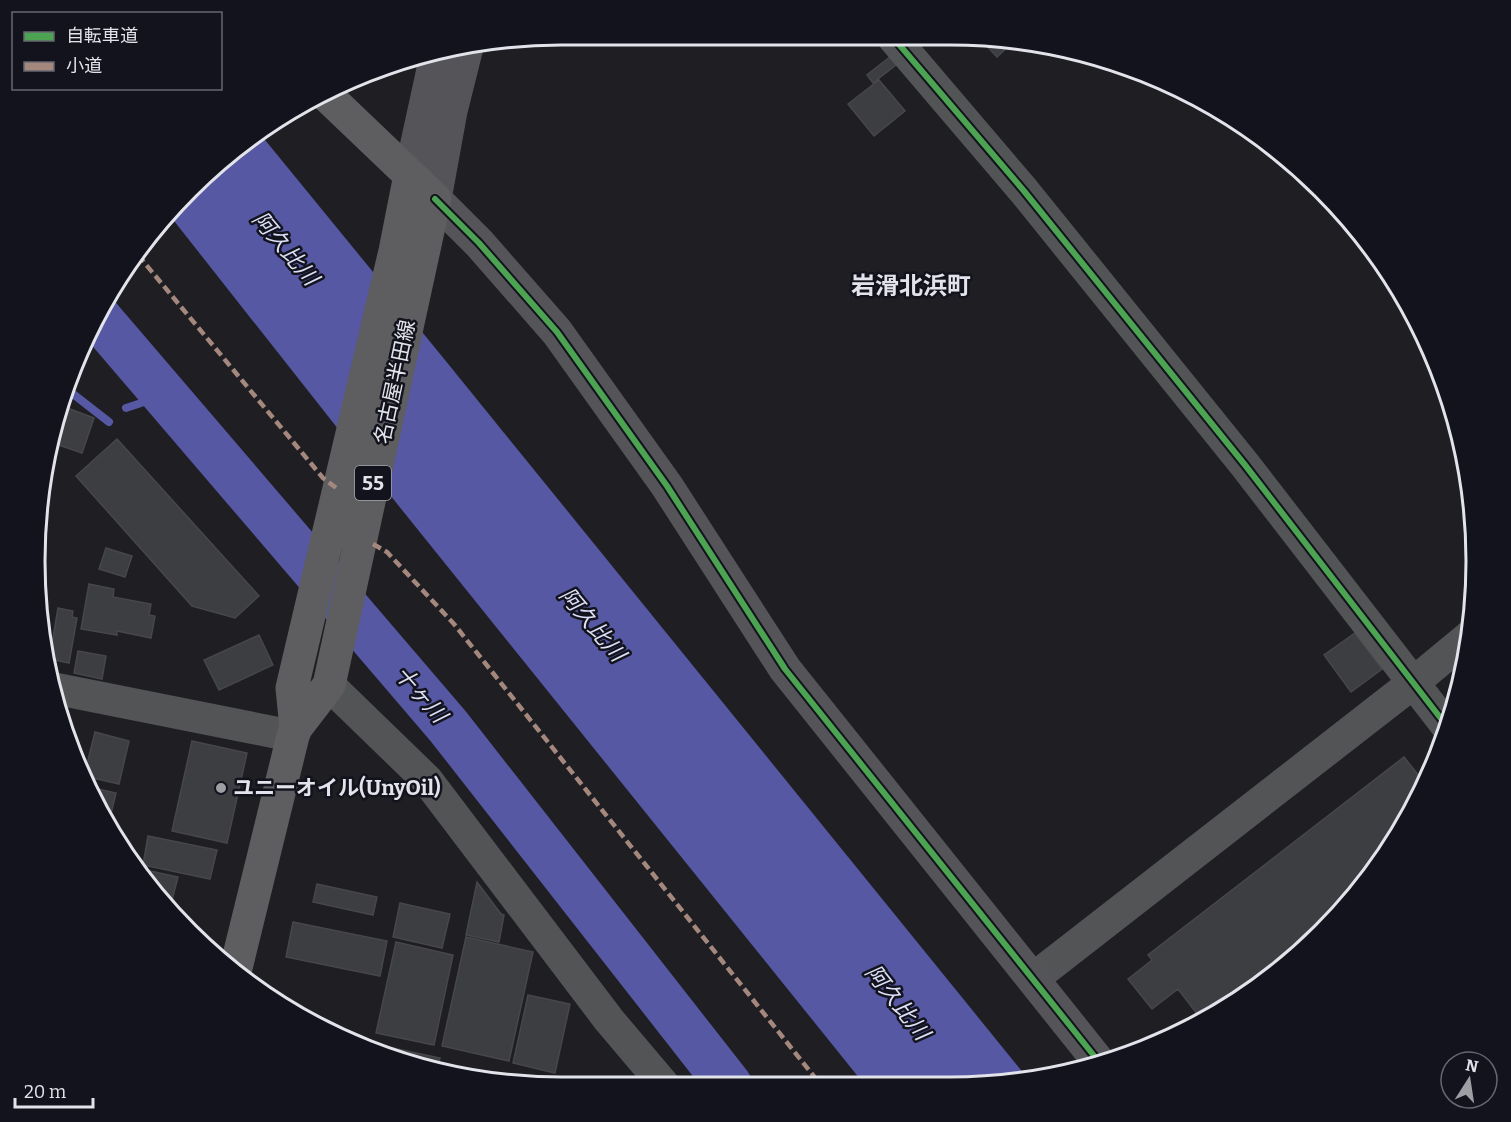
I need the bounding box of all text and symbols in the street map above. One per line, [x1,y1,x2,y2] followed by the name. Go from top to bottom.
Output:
[12,12,222,90] legend
[66,25,138,47] text: 自転車道
[66,55,102,77] text: 小道
[247,206,326,292] water label: 阿久比川
[851,272,971,300] district label: 岩滑北浜町
[369,318,421,446] street label: 名古屋半田線
[355,466,391,500] road number: 55
[554,582,633,668] water label: 阿久比川
[389,661,454,730] water label: 十ヶ川
[233,775,441,801] place label: ユニーオイル(UnyOil)
[214,781,228,795] marker: ユニーオイル(UnyOil)
[860,959,937,1047] water label: 阿久比川
[1439,1050,1499,1110] north arrow
[1464,1055,1480,1076] text: N
[15,1071,93,1109] scale bar
[24,1081,66,1103] text: 20 m

